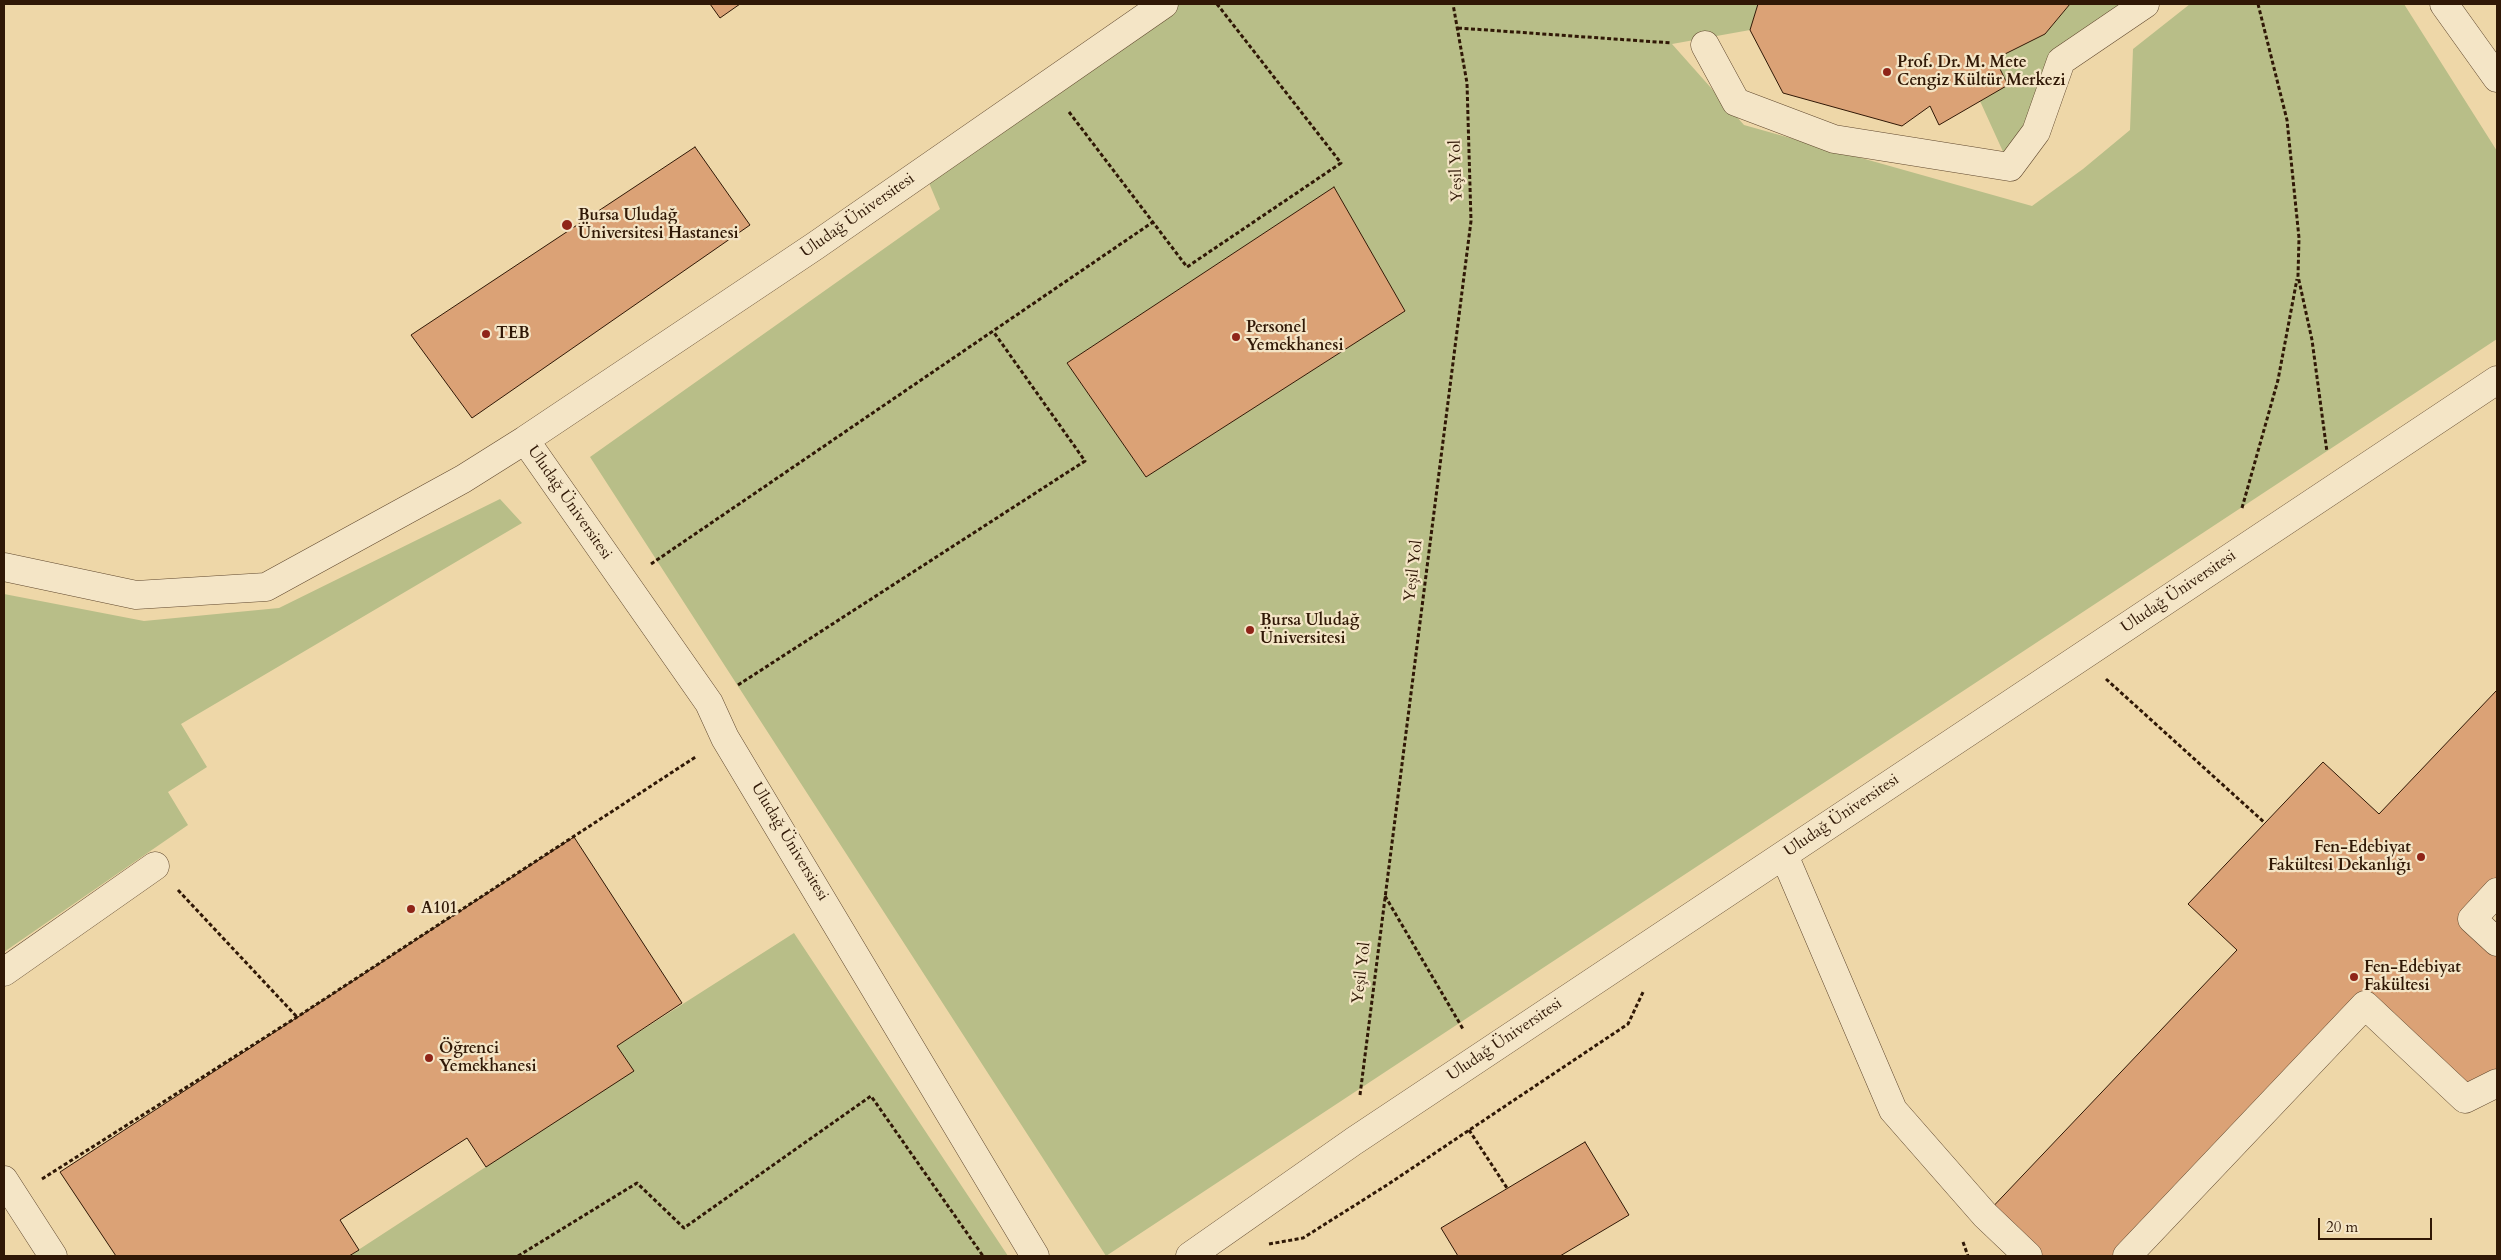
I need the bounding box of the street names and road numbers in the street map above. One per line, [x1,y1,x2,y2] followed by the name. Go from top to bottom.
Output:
[1446,140,1468,202] street label: Yeşil Yol
[797,170,919,262] street label: Uludağ Üniversitesi
[523,442,615,564] street label: Uludağ Üniversitesi
[1401,539,1427,603] street label: Yeşil Yol
[2118,546,2240,638] street label: Uludağ Üniversitesi
[1781,770,1903,862] street label: Uludağ Üniversitesi
[746,779,832,905] street label: Uludağ Üniversitesi
[1349,941,1375,1005] street label: Yeşil Yol
[1444,994,1566,1086] street label: Uludağ Üniversitesi

